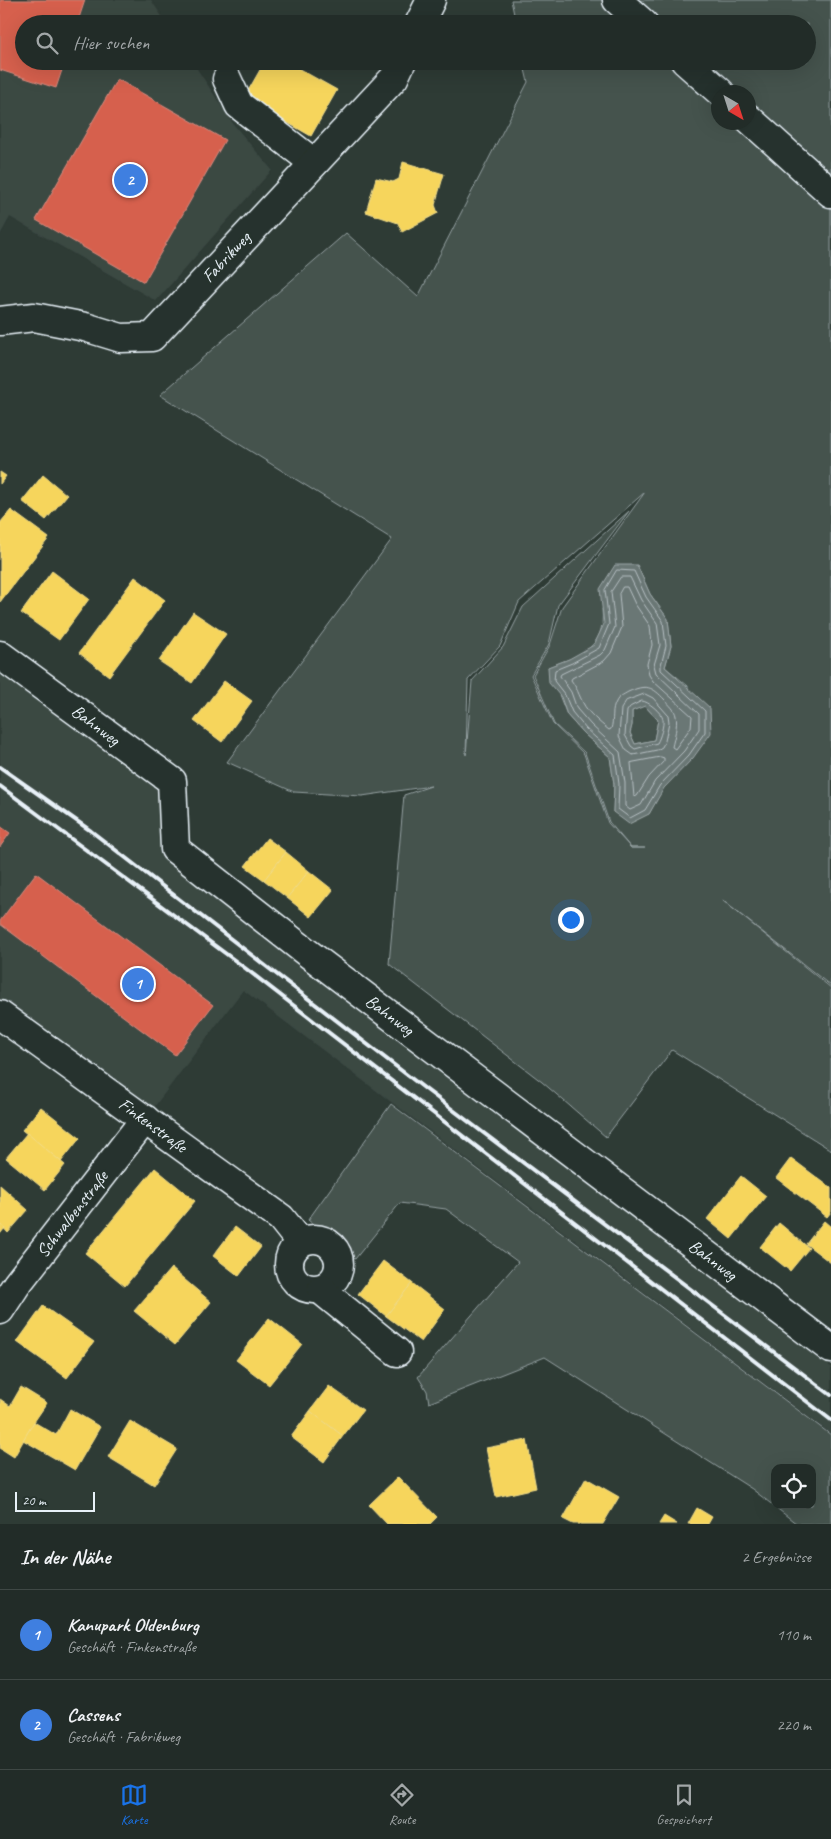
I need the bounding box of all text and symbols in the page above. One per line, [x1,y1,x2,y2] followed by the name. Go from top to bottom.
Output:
[15,15,816,70] search box
[33,29,61,57] icon: search
[73,31,149,55] text: Hier suchen
[711,85,756,130] north arrow
[114,161,146,199] pin: 2
[197,226,256,287] street label: Fabrikweg
[67,700,126,751] street label: Bahnweg
[558,907,584,933] your location
[122,965,154,1003] pin: 1
[361,990,420,1041] street label: Bahnweg
[114,1093,192,1158] street label: Finkenstraße
[31,1165,113,1262] street label: Schwalbenstraße
[684,1235,743,1286] street label: Bahnweg
[771,1464,816,1509] map controls
[771,1464,816,1509] button: locate
[15,1489,95,1512] scale bar
[22,1492,46,1509] text: 20 m
[20,1544,110,1570] text: In der Nähe
[742,1547,811,1567] text: 2 Ergebnisse
[67,1613,199,1637] text: Kanupark Oldenburg
[32,1625,40,1645] text: 1
[777,1625,811,1645] text: 110 m
[67,1637,196,1657] text: Geschäft · Finkenstraße
[67,1703,120,1727] text: Cassens
[32,1715,40,1735] text: 2
[777,1715,811,1735] text: 220 m
[67,1727,180,1747] text: Geschäft · Fabrikweg
[120,1781,148,1828] tab: Karte
[388,1781,416,1828] tab: Route
[656,1781,711,1828] tab: Gespeichert

